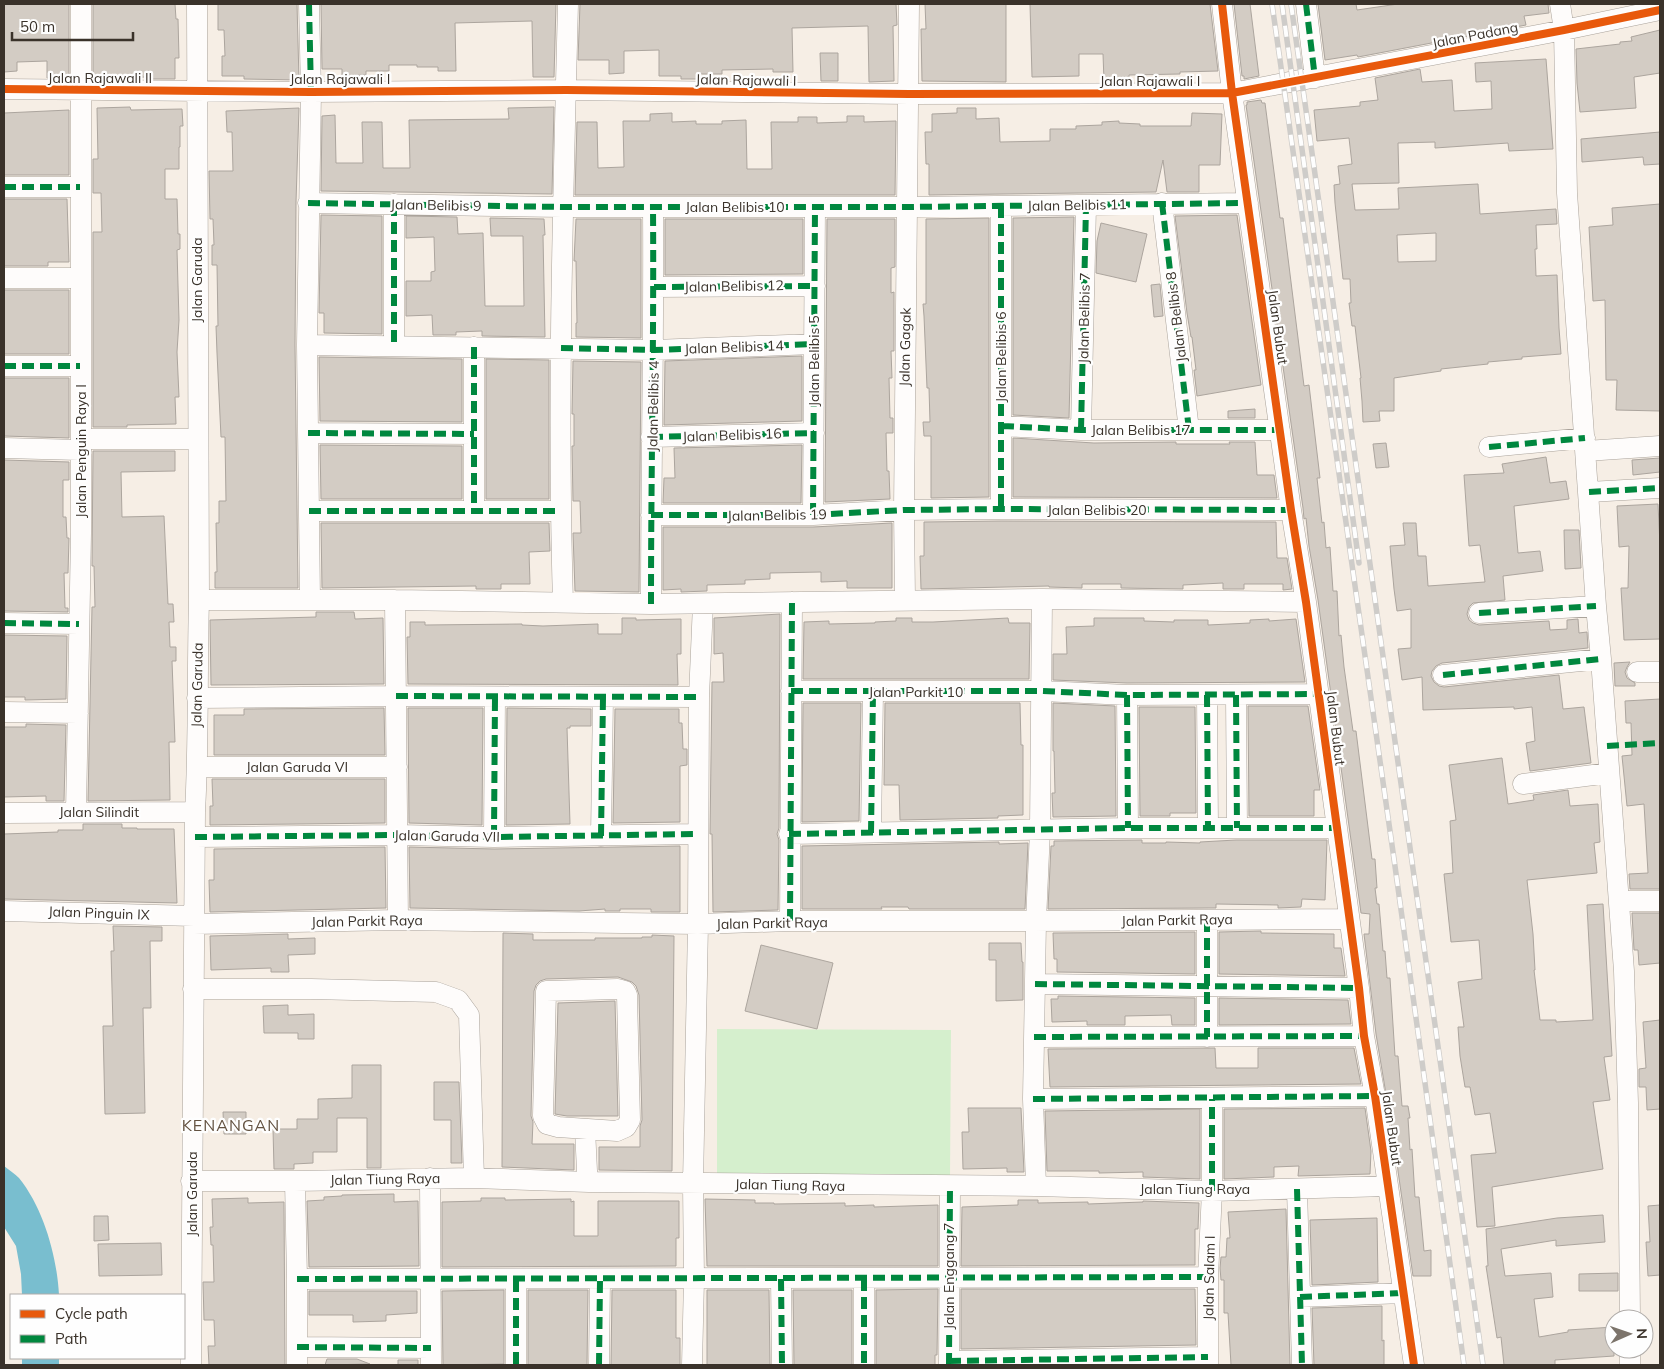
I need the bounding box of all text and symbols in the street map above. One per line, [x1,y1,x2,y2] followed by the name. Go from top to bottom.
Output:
[12,10,134,42] scale bar
[20,17,55,36] text: 50 m
[1430,18,1520,52] street label: Jalan Padang
[48,69,152,87] street label: Jalan Rajawali II
[290,70,390,88] street label: Jalan Rajawali I
[695,70,797,90] street label: Jalan Rajawali I
[1100,72,1200,90] street label: Jalan Rajawali I
[390,195,482,215] street label: Jalan Belibis 9
[1027,195,1127,215] street label: Jalan Belibis 11
[685,198,785,216] street label: Jalan Belibis 10
[188,237,206,323] street label: Jalan Garuda
[1162,271,1190,363] street label: Jalan Belibis 8
[1074,272,1094,364] street label: Jalan Belibis 7
[684,276,784,296] street label: Jalan Belibis 12
[1264,288,1292,366] street label: Jalan Bubut
[895,306,915,387] street label: Jalan Gagak
[992,311,1010,403] street label: Jalan Belibis 6
[805,315,823,407] street label: Jalan Belibis 5
[684,336,785,358] street label: Jalan Belibis 14
[643,360,663,452] street label: Jalan Belibis 4
[72,384,90,518] street label: Jalan Penguin Raya I
[1091,421,1191,439] street label: Jalan Belibis 17
[682,424,782,446] street label: Jalan Belibis 16
[1047,501,1147,519] street label: Jalan Belibis 20
[727,505,827,525] street label: Jalan Belibis 19
[187,642,207,728] street label: Jalan Garuda
[869,683,963,701] street label: Jalan Parkit 10
[1322,689,1350,767] street label: Jalan Bubut
[246,758,348,776] street label: Jalan Garuda VI
[59,803,139,821] street label: Jalan Silindit
[394,826,500,846] street label: Jalan Garuda VII
[48,902,150,924] street label: Jalan Pinguin IX
[1121,910,1233,930] street label: Jalan Parkit Raya
[311,911,423,931] street label: Jalan Parkit Raya
[716,913,828,933] street label: Jalan Parkit Raya
[1378,1089,1406,1167] street label: Jalan Bubut
[182,1115,280,1135] district label: KENANGAN
[183,1151,201,1237] street label: Jalan Garuda
[330,1169,440,1189] street label: Jalan Tiung Raya
[735,1175,845,1195] street label: Jalan Tiung Raya
[1140,1180,1250,1198] street label: Jalan Tiung Raya
[940,1222,958,1330] street label: Jalan Enggang 7
[1199,1235,1219,1321] street label: Jalan Salam I
[10,1294,185,1359] legend
[55,1304,128,1323] text: Cycle path
[1604,1309,1654,1359] north arrow
[1633,1328,1651,1339] text: N
[55,1329,87,1348] text: Path

